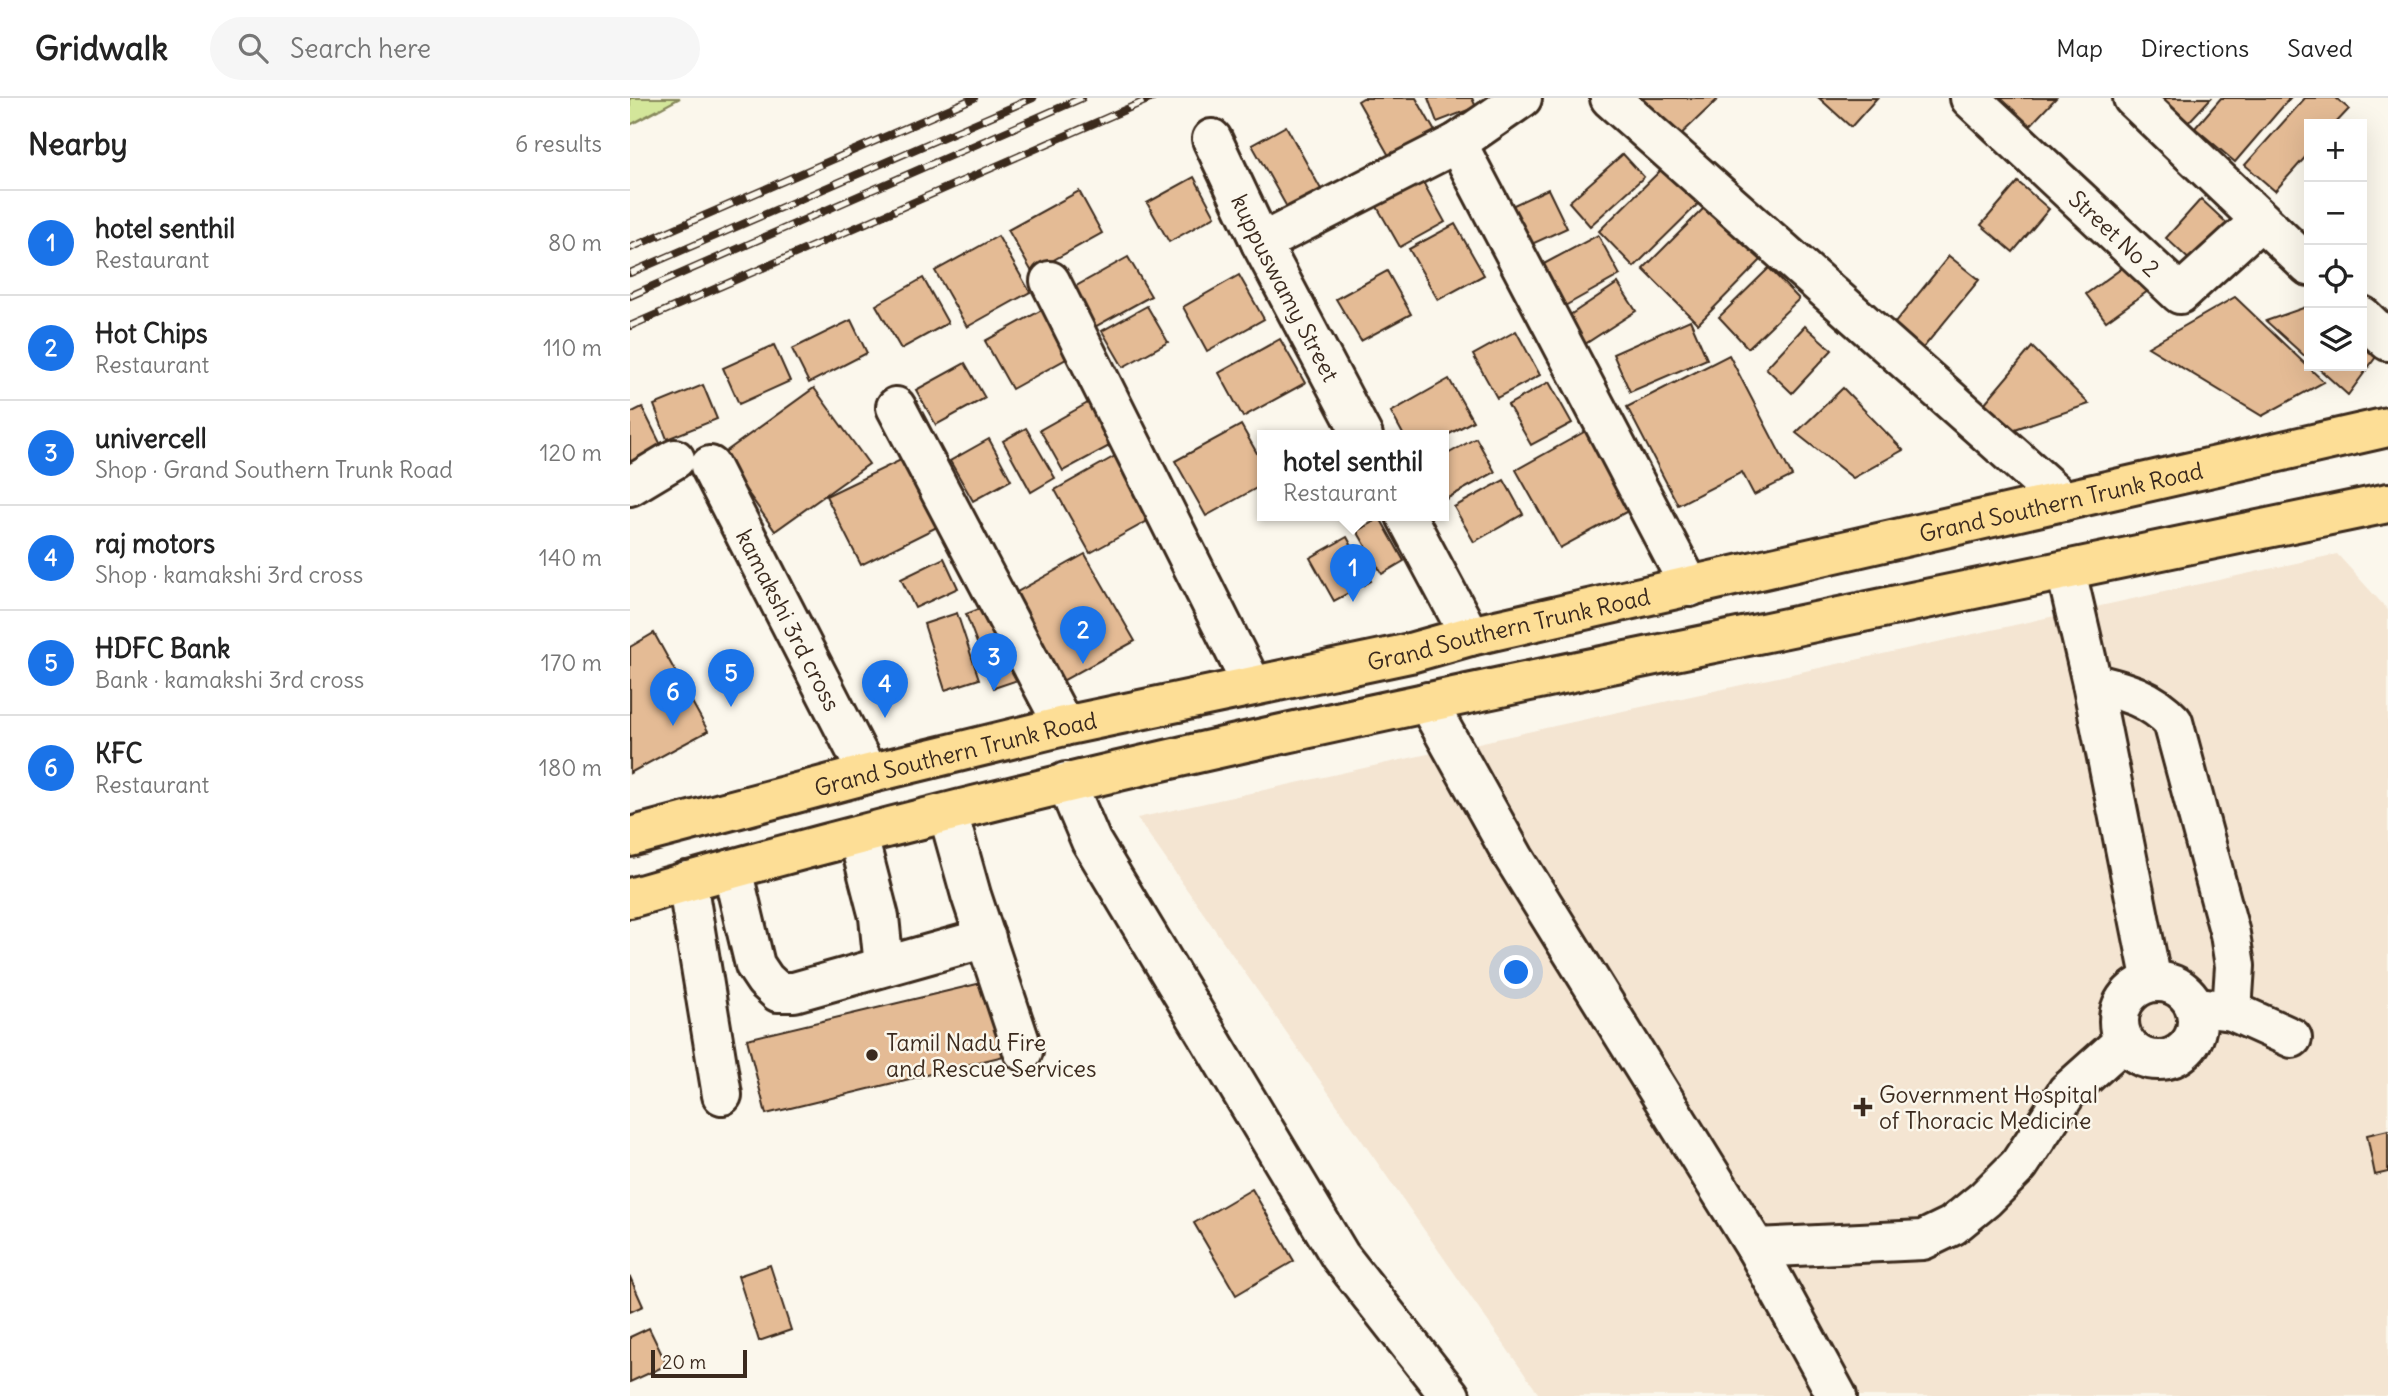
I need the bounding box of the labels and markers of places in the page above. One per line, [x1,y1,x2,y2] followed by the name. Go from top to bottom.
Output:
[1330,544,1376,602] pin: 1
[1060,606,1106,664] pin: 2
[971,633,1017,691] pin: 3
[708,649,754,707] pin: 5
[862,660,908,718] pin: 4
[650,668,696,726] pin: 6
[886,1028,1096,1083] place label: Tamil Nadu Fire and Rescue Services
[864,1047,880,1063] marker: Tamil Nadu Fire and Rescue Services
[1879,1080,2098,1135] place label: Government Hospital of Thoracic Medicine
[1853,1097,1873,1117] marker: Government Hospital of Thoracic Medicine

